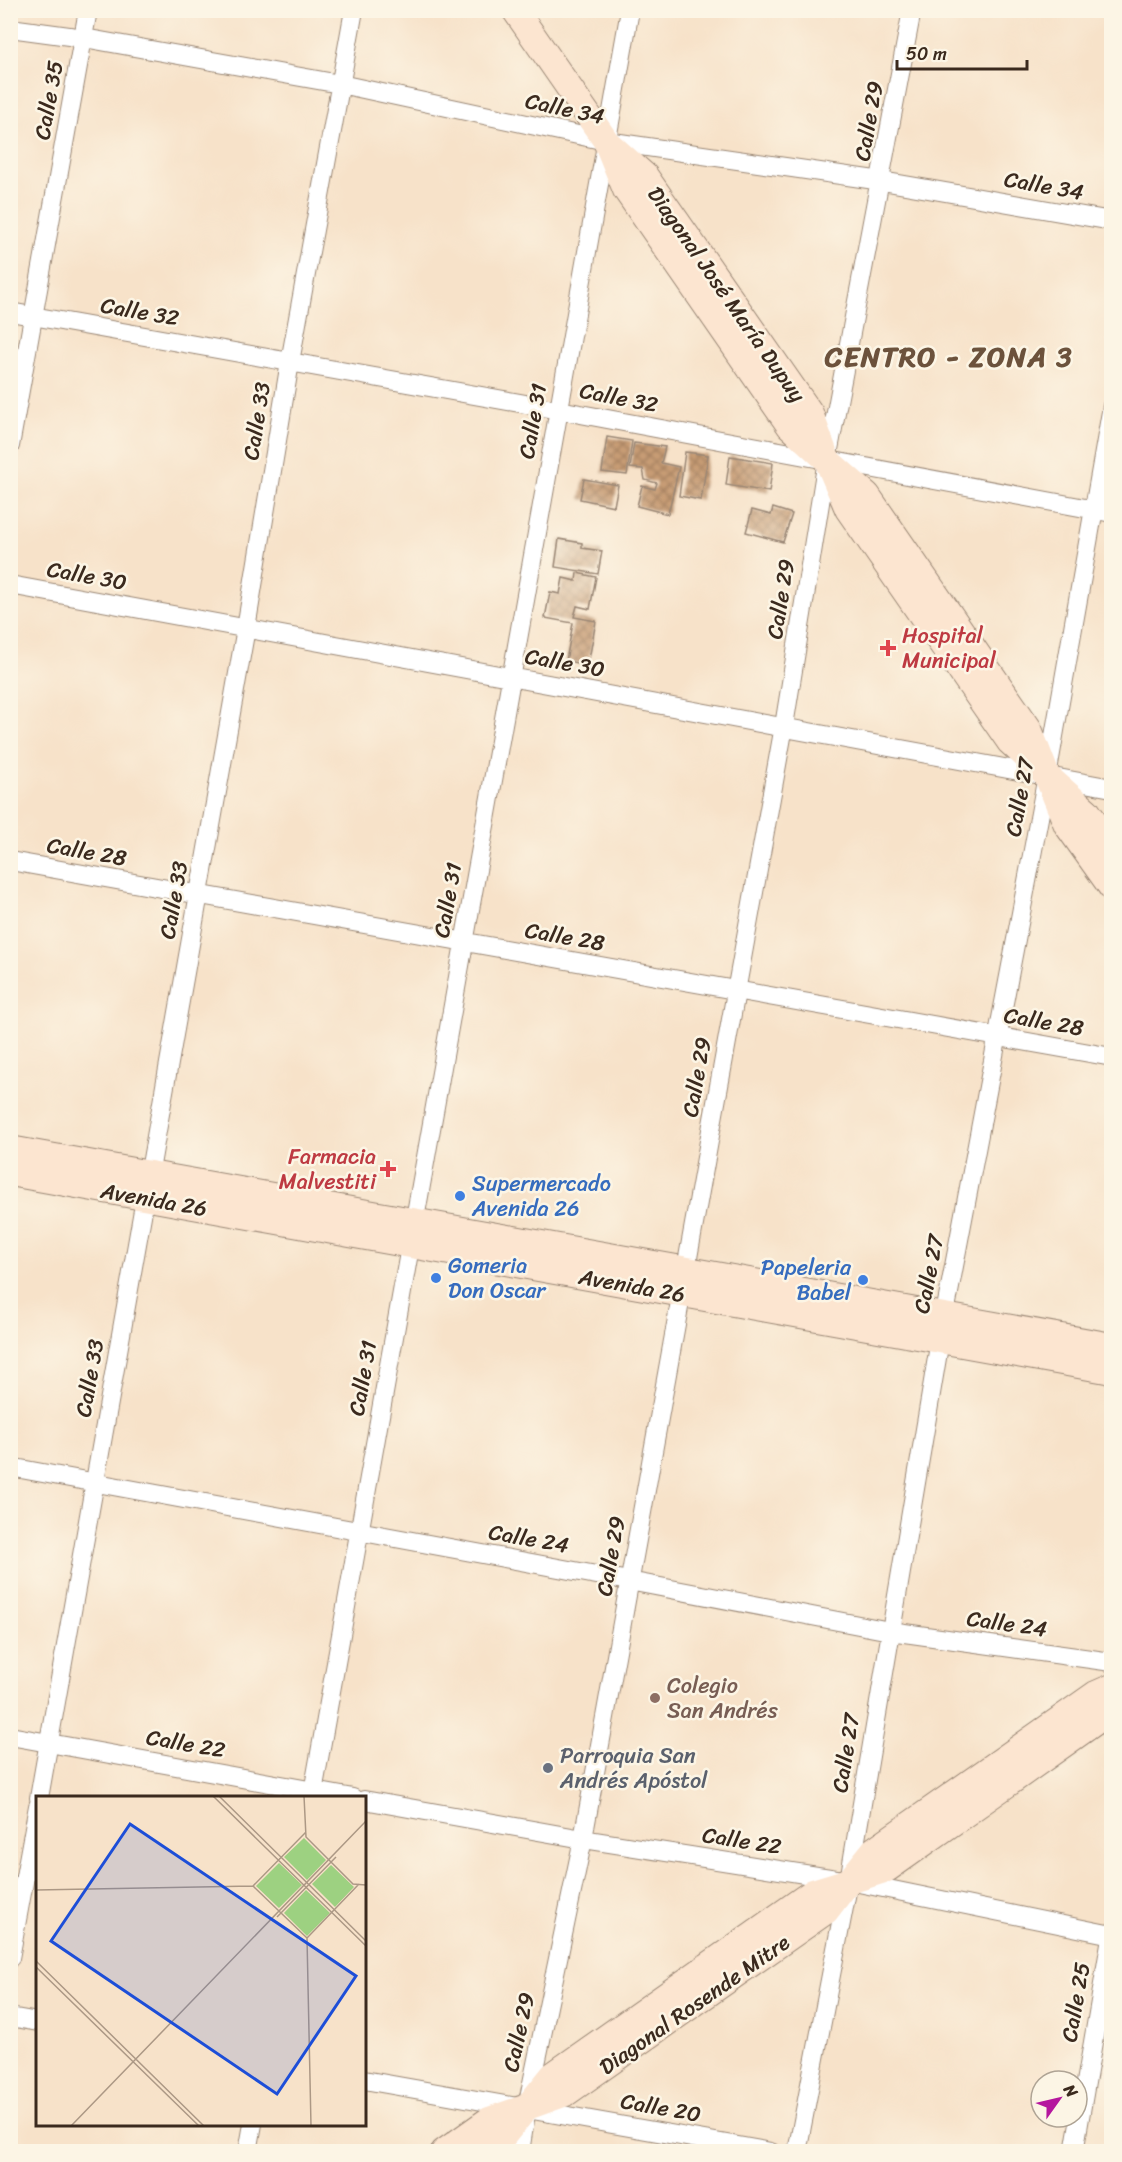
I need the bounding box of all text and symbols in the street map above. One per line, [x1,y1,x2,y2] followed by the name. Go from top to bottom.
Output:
[897,33,1028,71] scale bar
[906,38,947,70] text: 50 m
[22,57,75,143] street label: Calle 35
[842,78,895,164] street label: Calle 29
[522,81,608,136] street label: Calle 34
[1001,159,1087,212] street label: Calle 34
[637,178,817,411] street label: Diagonal José María Dupuy
[98,285,183,338] street label: Calle 32
[824,332,1073,381] district label: CENTRO - ZONA 3
[576,371,662,424] street label: Calle 32
[231,379,282,463] street label: Calle 33
[507,380,558,462] street label: Calle 31
[44,549,130,602] street label: Calle 30
[755,556,806,642] street label: Calle 29
[902,616,996,680] place label: Hospital Municipal
[522,636,608,689] street label: Calle 30
[879,639,897,657] marker: Hospital Municipal
[993,753,1046,840] street label: Calle 27
[44,825,130,878] street label: Calle 28
[147,858,200,942] street label: Calle 33
[422,859,473,941] street label: Calle 31
[522,910,608,963] street label: Calle 28
[1001,995,1087,1048] street label: Calle 28
[670,1034,723,1120] street label: Calle 29
[279,1137,377,1201] place label: Farmacia Malvestiti
[381,1162,395,1176] marker: Farmacia Malvestiti
[471,1164,611,1228] place label: Supermercado Avenida 26
[97,1171,210,1228] street label: Avenida 26
[453,1189,467,1203] marker: Supermercado Avenida 26
[902,1230,955,1317] street label: Calle 27
[448,1246,547,1310] place label: Gomeria Don Oscar
[761,1248,852,1312] place label: Papeleria Babel
[575,1257,688,1314] street label: Avenida 26
[429,1271,443,1285] marker: Gomeria Don Oscar
[856,1273,870,1287] marker: Papeleria Babel
[63,1336,116,1420] street label: Calle 33
[337,1337,388,1419] street label: Calle 31
[486,1512,572,1565] street label: Calle 24
[584,1513,637,1599] street label: Calle 29
[964,1599,1050,1648] street label: Calle 24
[667,1666,779,1730] place label: Colegio San Andrés
[648,1691,662,1705] marker: Colegio San Andrés
[820,1709,871,1795] street label: Calle 27
[143,1717,229,1770] street label: Calle 22
[559,1736,708,1800] place label: Parroquia San Andrés Apóstol
[541,1761,555,1775] marker: Parroquia San Andrés Apóstol
[36,1796,366,2126] inset map
[699,1815,785,1866] street label: Calle 22
[590,1923,798,2085] street label: Diagonal Rosende Mitre
[1049,1959,1102,2045] street label: Calle 25
[491,1989,546,2076] street label: Calle 29
[1029,2069,1089,2129] north arrow
[1055,2077,1087,2104] text: N
[618,2081,704,2134] street label: Calle 20

